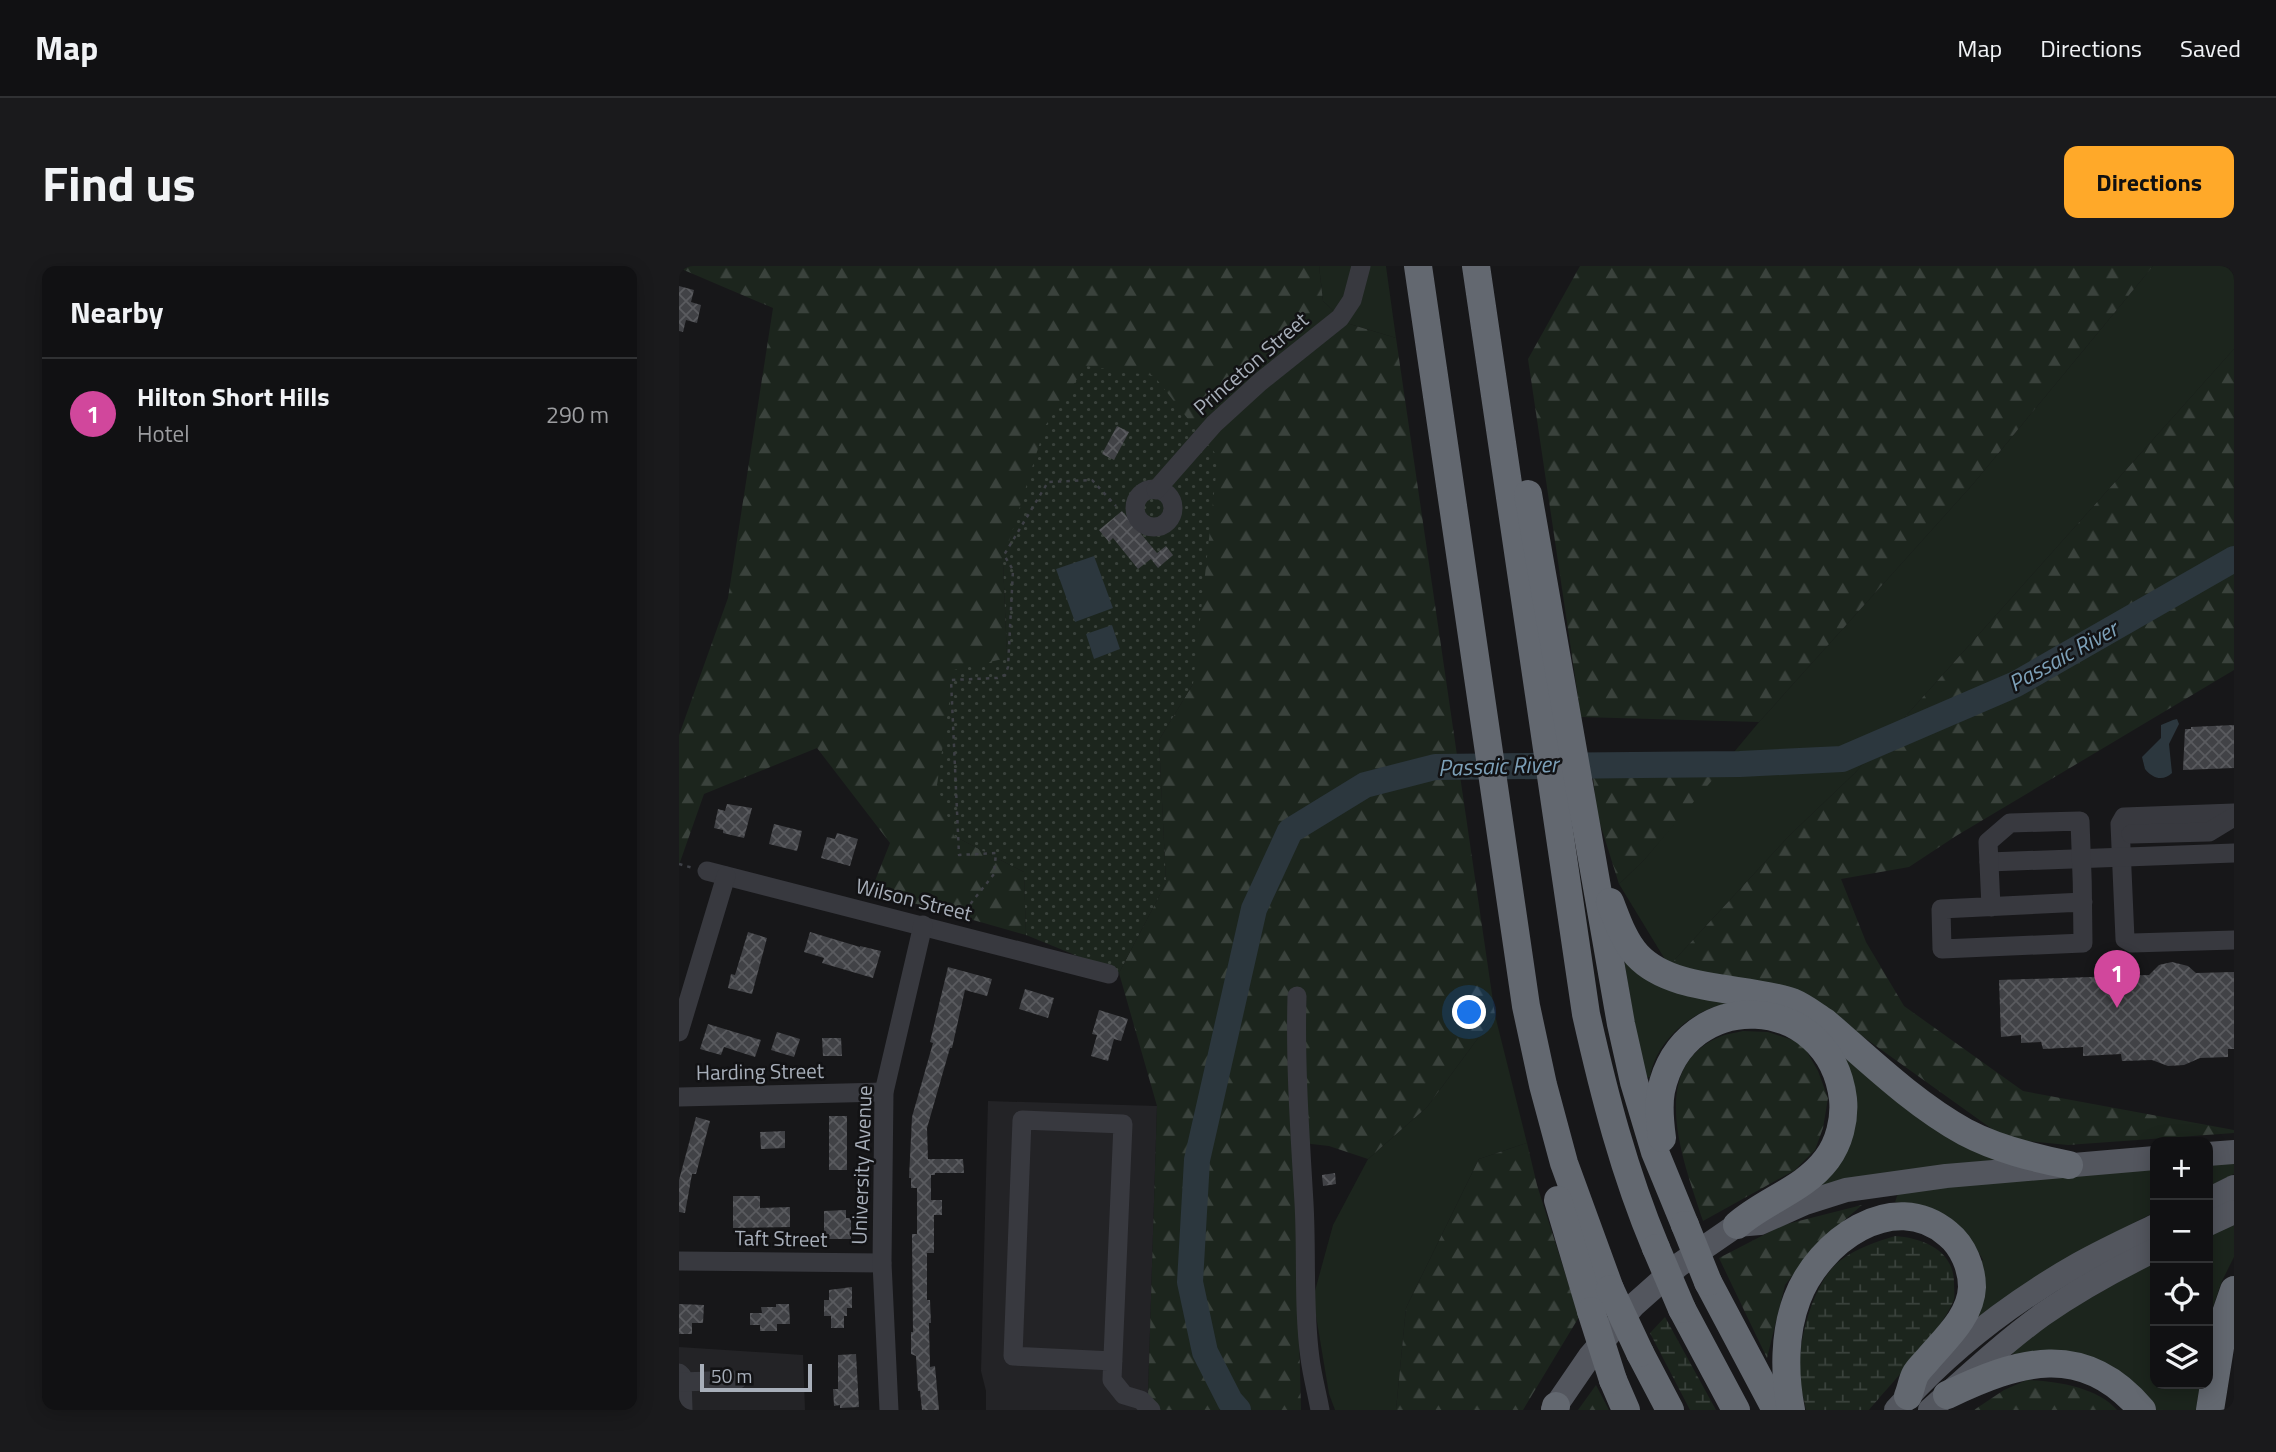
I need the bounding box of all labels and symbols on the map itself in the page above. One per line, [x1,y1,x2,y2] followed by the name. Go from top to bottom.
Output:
[1186,304,1316,422] street label: Princeton Street
[2002,610,2126,700] water label: Passaic River
[1437,746,1561,785] water label: Passaic River
[853,869,976,929] street label: Wilson Street
[2094,950,2140,1008] pin: 1
[1452,995,1486,1029] your location
[696,1054,825,1088] street label: Harding Street
[842,1085,880,1245] street label: University Avenue
[734,1221,828,1255] street label: Taft Street
[700,1361,812,1393] scale bar

